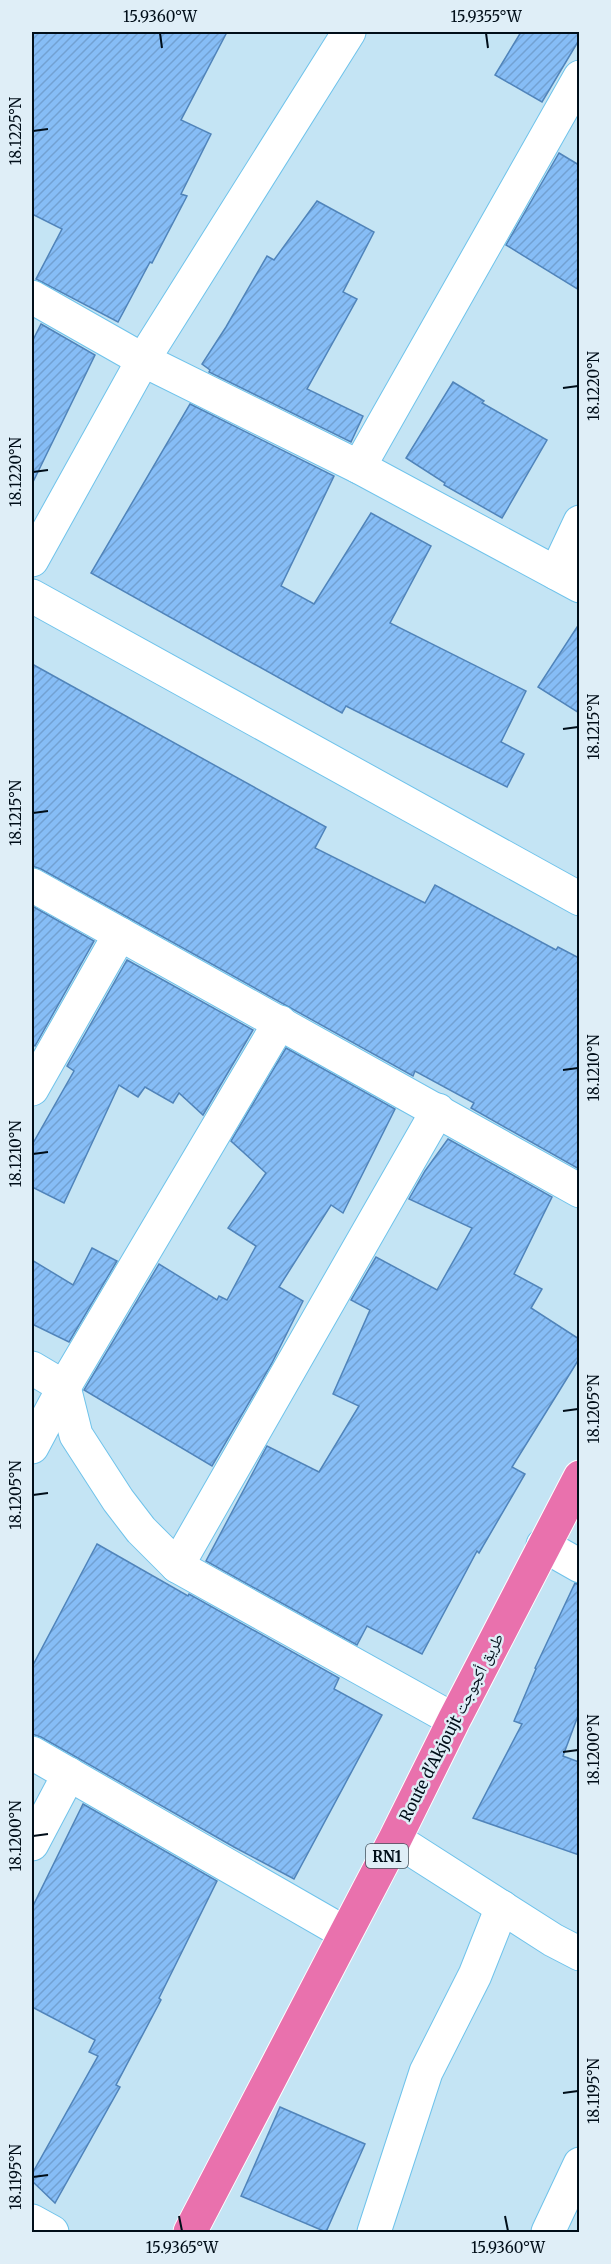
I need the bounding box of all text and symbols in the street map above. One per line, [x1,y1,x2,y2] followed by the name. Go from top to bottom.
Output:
[123,7,198,26] text: 15.9360°W
[450,7,523,26] text: 15.9355°W
[6,96,25,165] text: 18.1225°N
[584,351,603,421] text: 18.1220°N
[6,437,25,507] text: 18.1220°N
[584,694,603,760] text: 18.1215°N
[6,780,25,846] text: 18.1215°N
[584,1034,603,1102] text: 18.1210°N
[6,1120,25,1188] text: 18.1210°N
[584,1374,603,1444] text: 18.1205°N
[6,1460,25,1530] text: 18.1205°N
[395,1629,508,1825] street label: Route d'Akjoujt طريق أكجوجت
[584,1714,603,1786] text: 18.1200°N
[6,1800,25,1872] text: 18.1200°N
[366,1844,408,1868] road number: RN1
[584,2058,603,2124] text: 18.1195°N
[6,2144,25,2210] text: 18.1195°N
[146,2238,219,2257] text: 15.9365°W
[471,2238,546,2257] text: 15.9360°W

